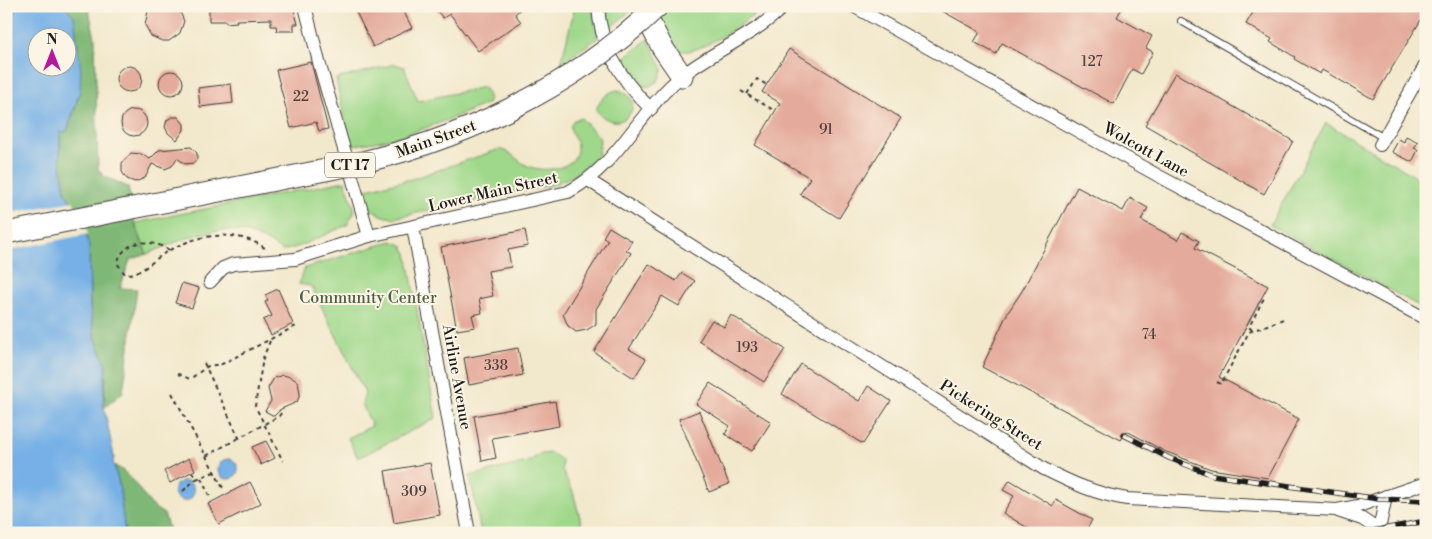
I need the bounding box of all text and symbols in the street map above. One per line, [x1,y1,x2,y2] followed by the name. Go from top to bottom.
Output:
[28,28,78,78] north arrow
[46,31,58,49] text: N
[1081,53,1103,71] house number: 127
[293,88,309,106] house number: 22
[393,115,479,163] street label: Main Street
[1099,118,1192,182] street label: Wolcott Lane
[819,121,833,139] house number: 91
[325,152,375,178] road number: CT 17
[426,167,560,217] street label: Lower Main Street
[299,288,437,308] park label: Community Center
[438,322,476,431] street label: Airline Avenue
[1142,326,1156,344] house number: 74
[736,339,758,357] house number: 193
[484,357,508,375] house number: 338
[936,375,1046,455] street label: Pickering Street
[401,483,427,501] house number: 309

